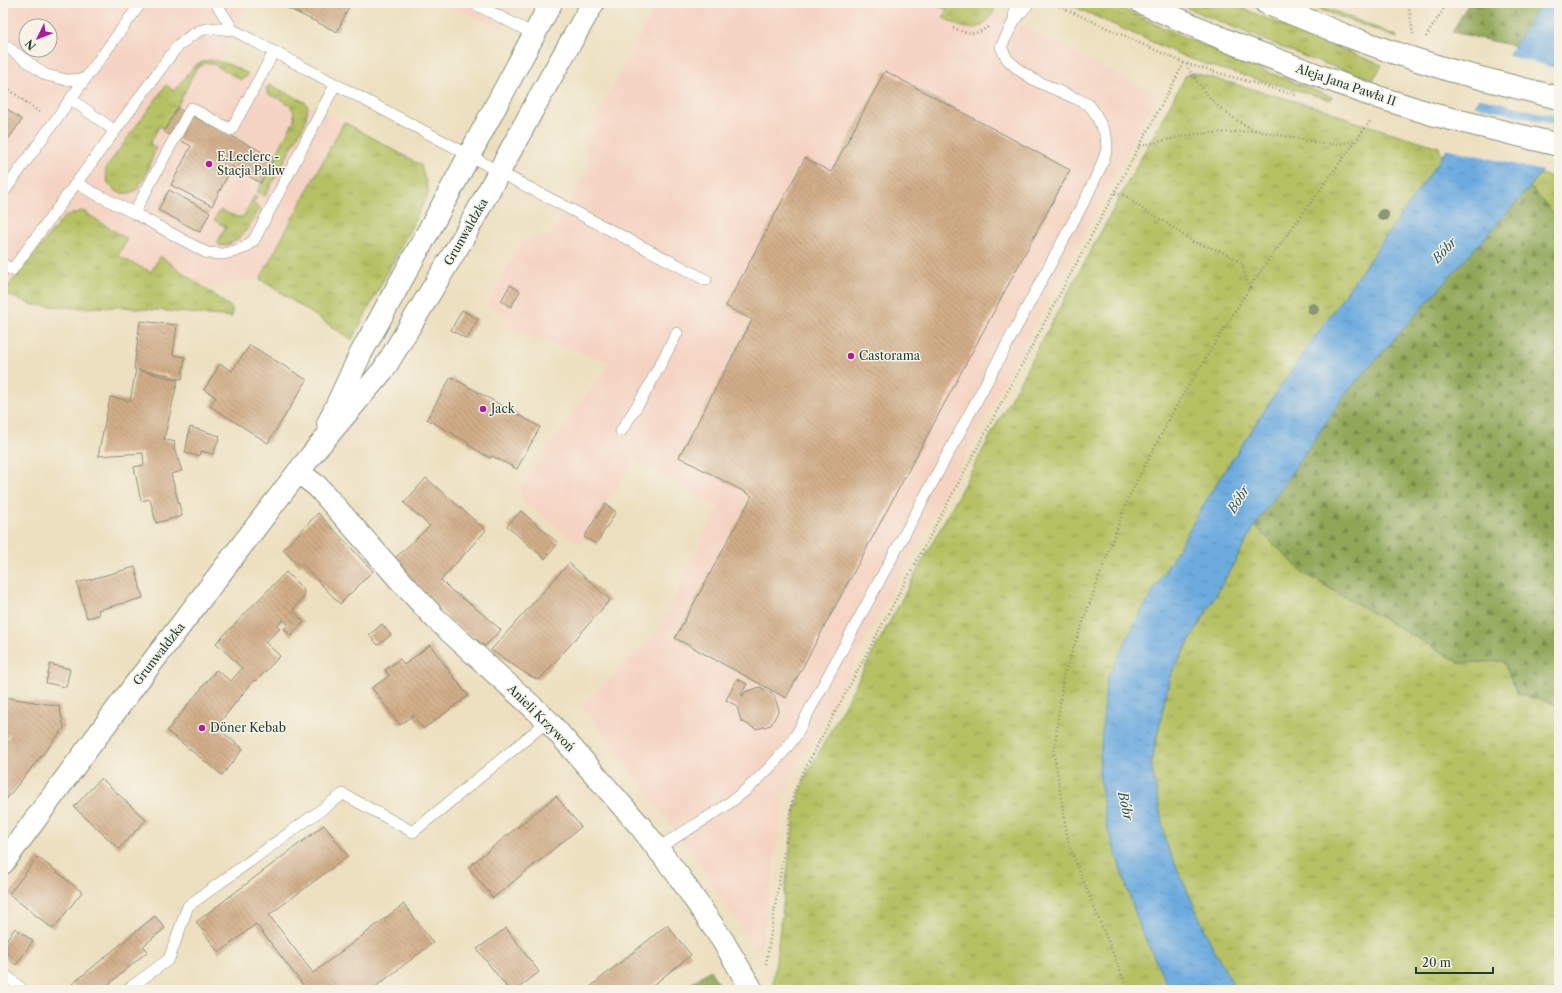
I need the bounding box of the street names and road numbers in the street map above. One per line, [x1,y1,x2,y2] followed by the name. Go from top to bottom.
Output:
[1293,60,1398,109] street label: Aleja Jana Pawła II
[440,195,491,268] street label: Grunwaldzka
[130,619,188,688] street label: Grunwaldzka
[504,680,578,755] street label: Anieli Krzywoń

